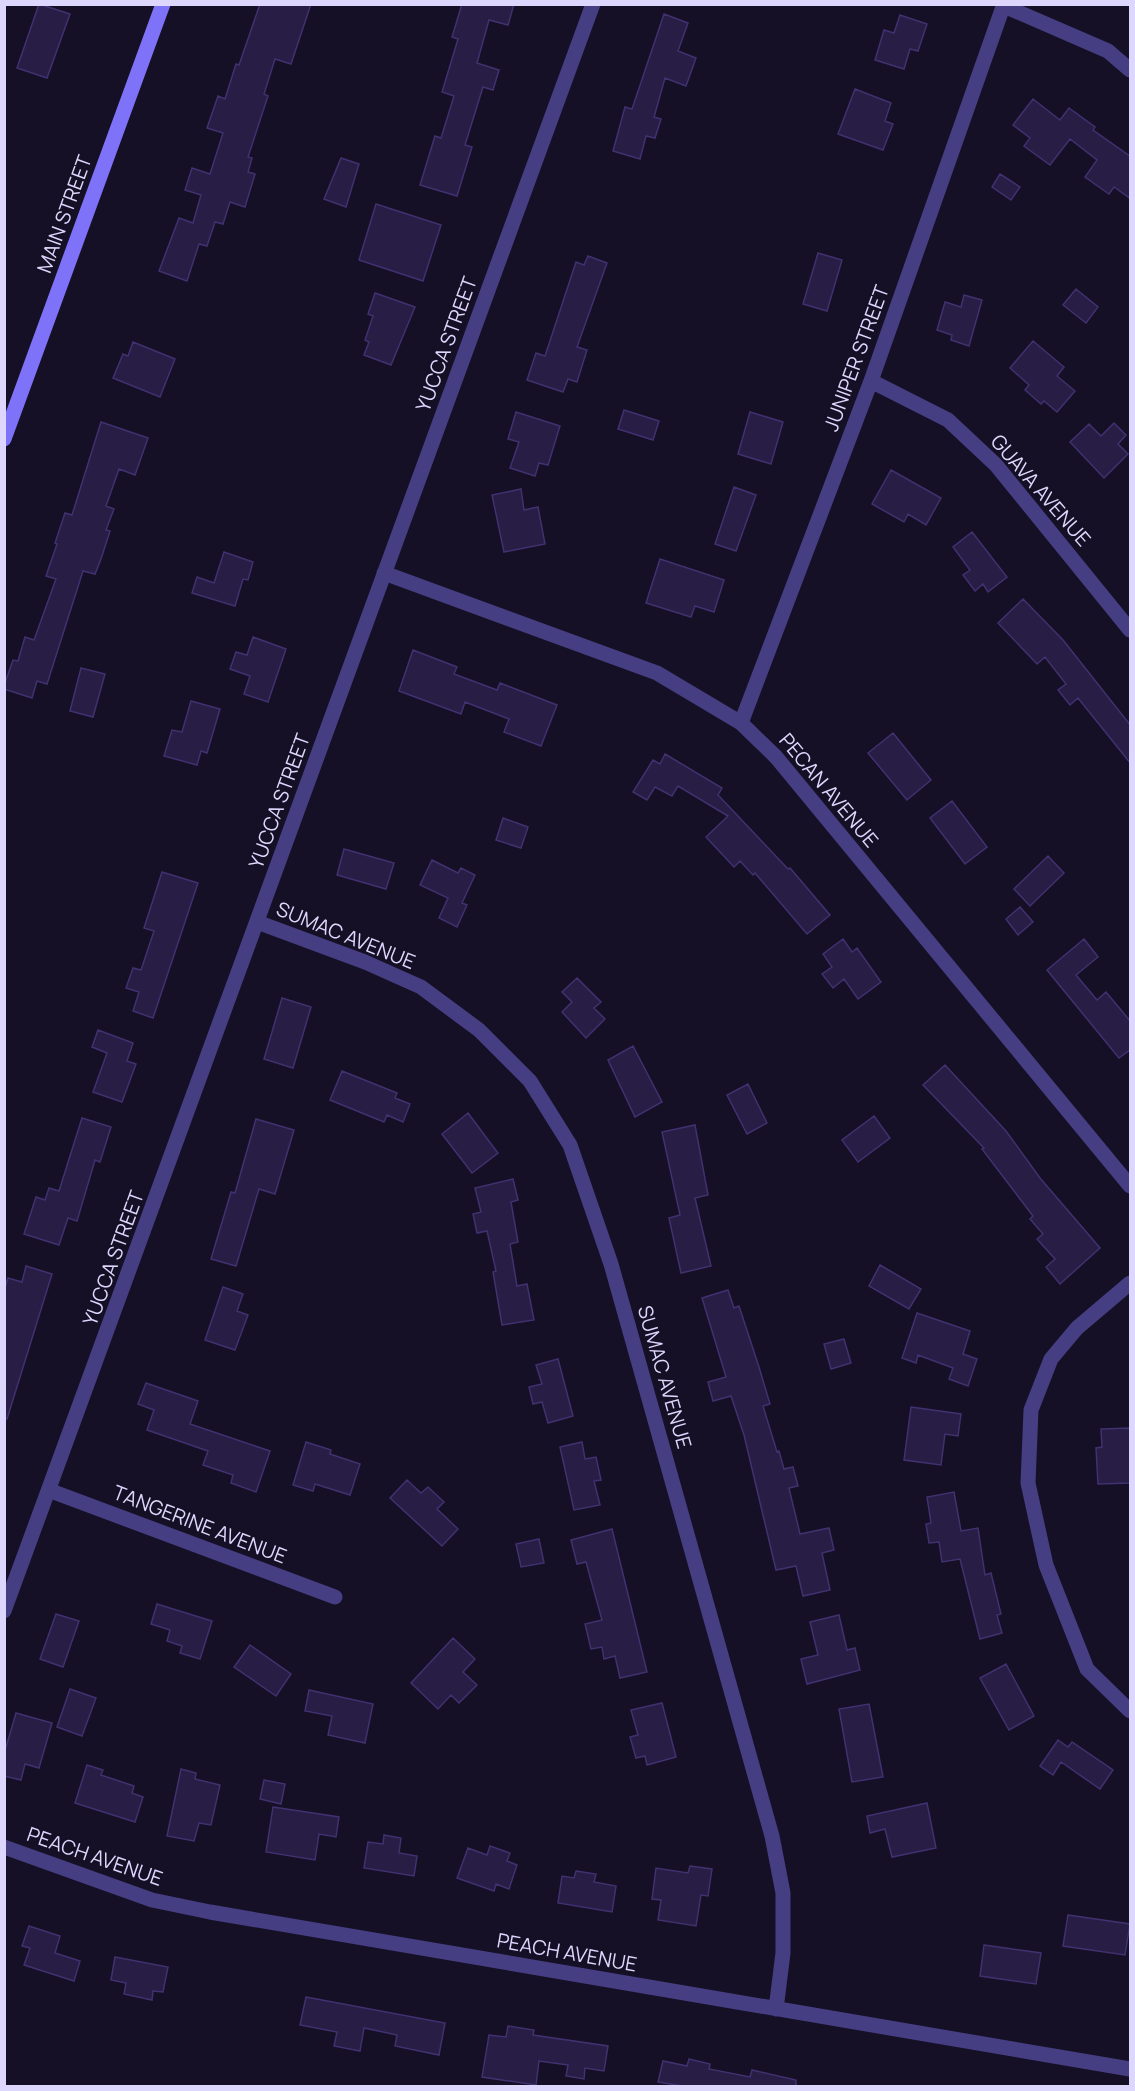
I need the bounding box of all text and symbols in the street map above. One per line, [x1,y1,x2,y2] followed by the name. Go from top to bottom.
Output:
[30,151,98,277] street label: MAIN STREET
[409,273,483,415] street label: YUCCA STREET
[817,281,895,435] street label: JUNIPER STREET
[985,428,1097,552] street label: GUAVA AVENUE
[773,727,885,853] street label: PECAN AVENUE
[242,730,316,872] street label: YUCCA STREET
[272,895,420,975] street label: SUMAC AVENUE
[76,1187,150,1329] street label: YUCCA STREET
[632,1302,698,1452] street label: SUMAC AVENUE
[109,1478,291,1570] street label: TANGERINE AVENUE
[24,1820,166,1892] street label: PEACH AVENUE
[495,1926,639,1978] street label: PEACH AVENUE

